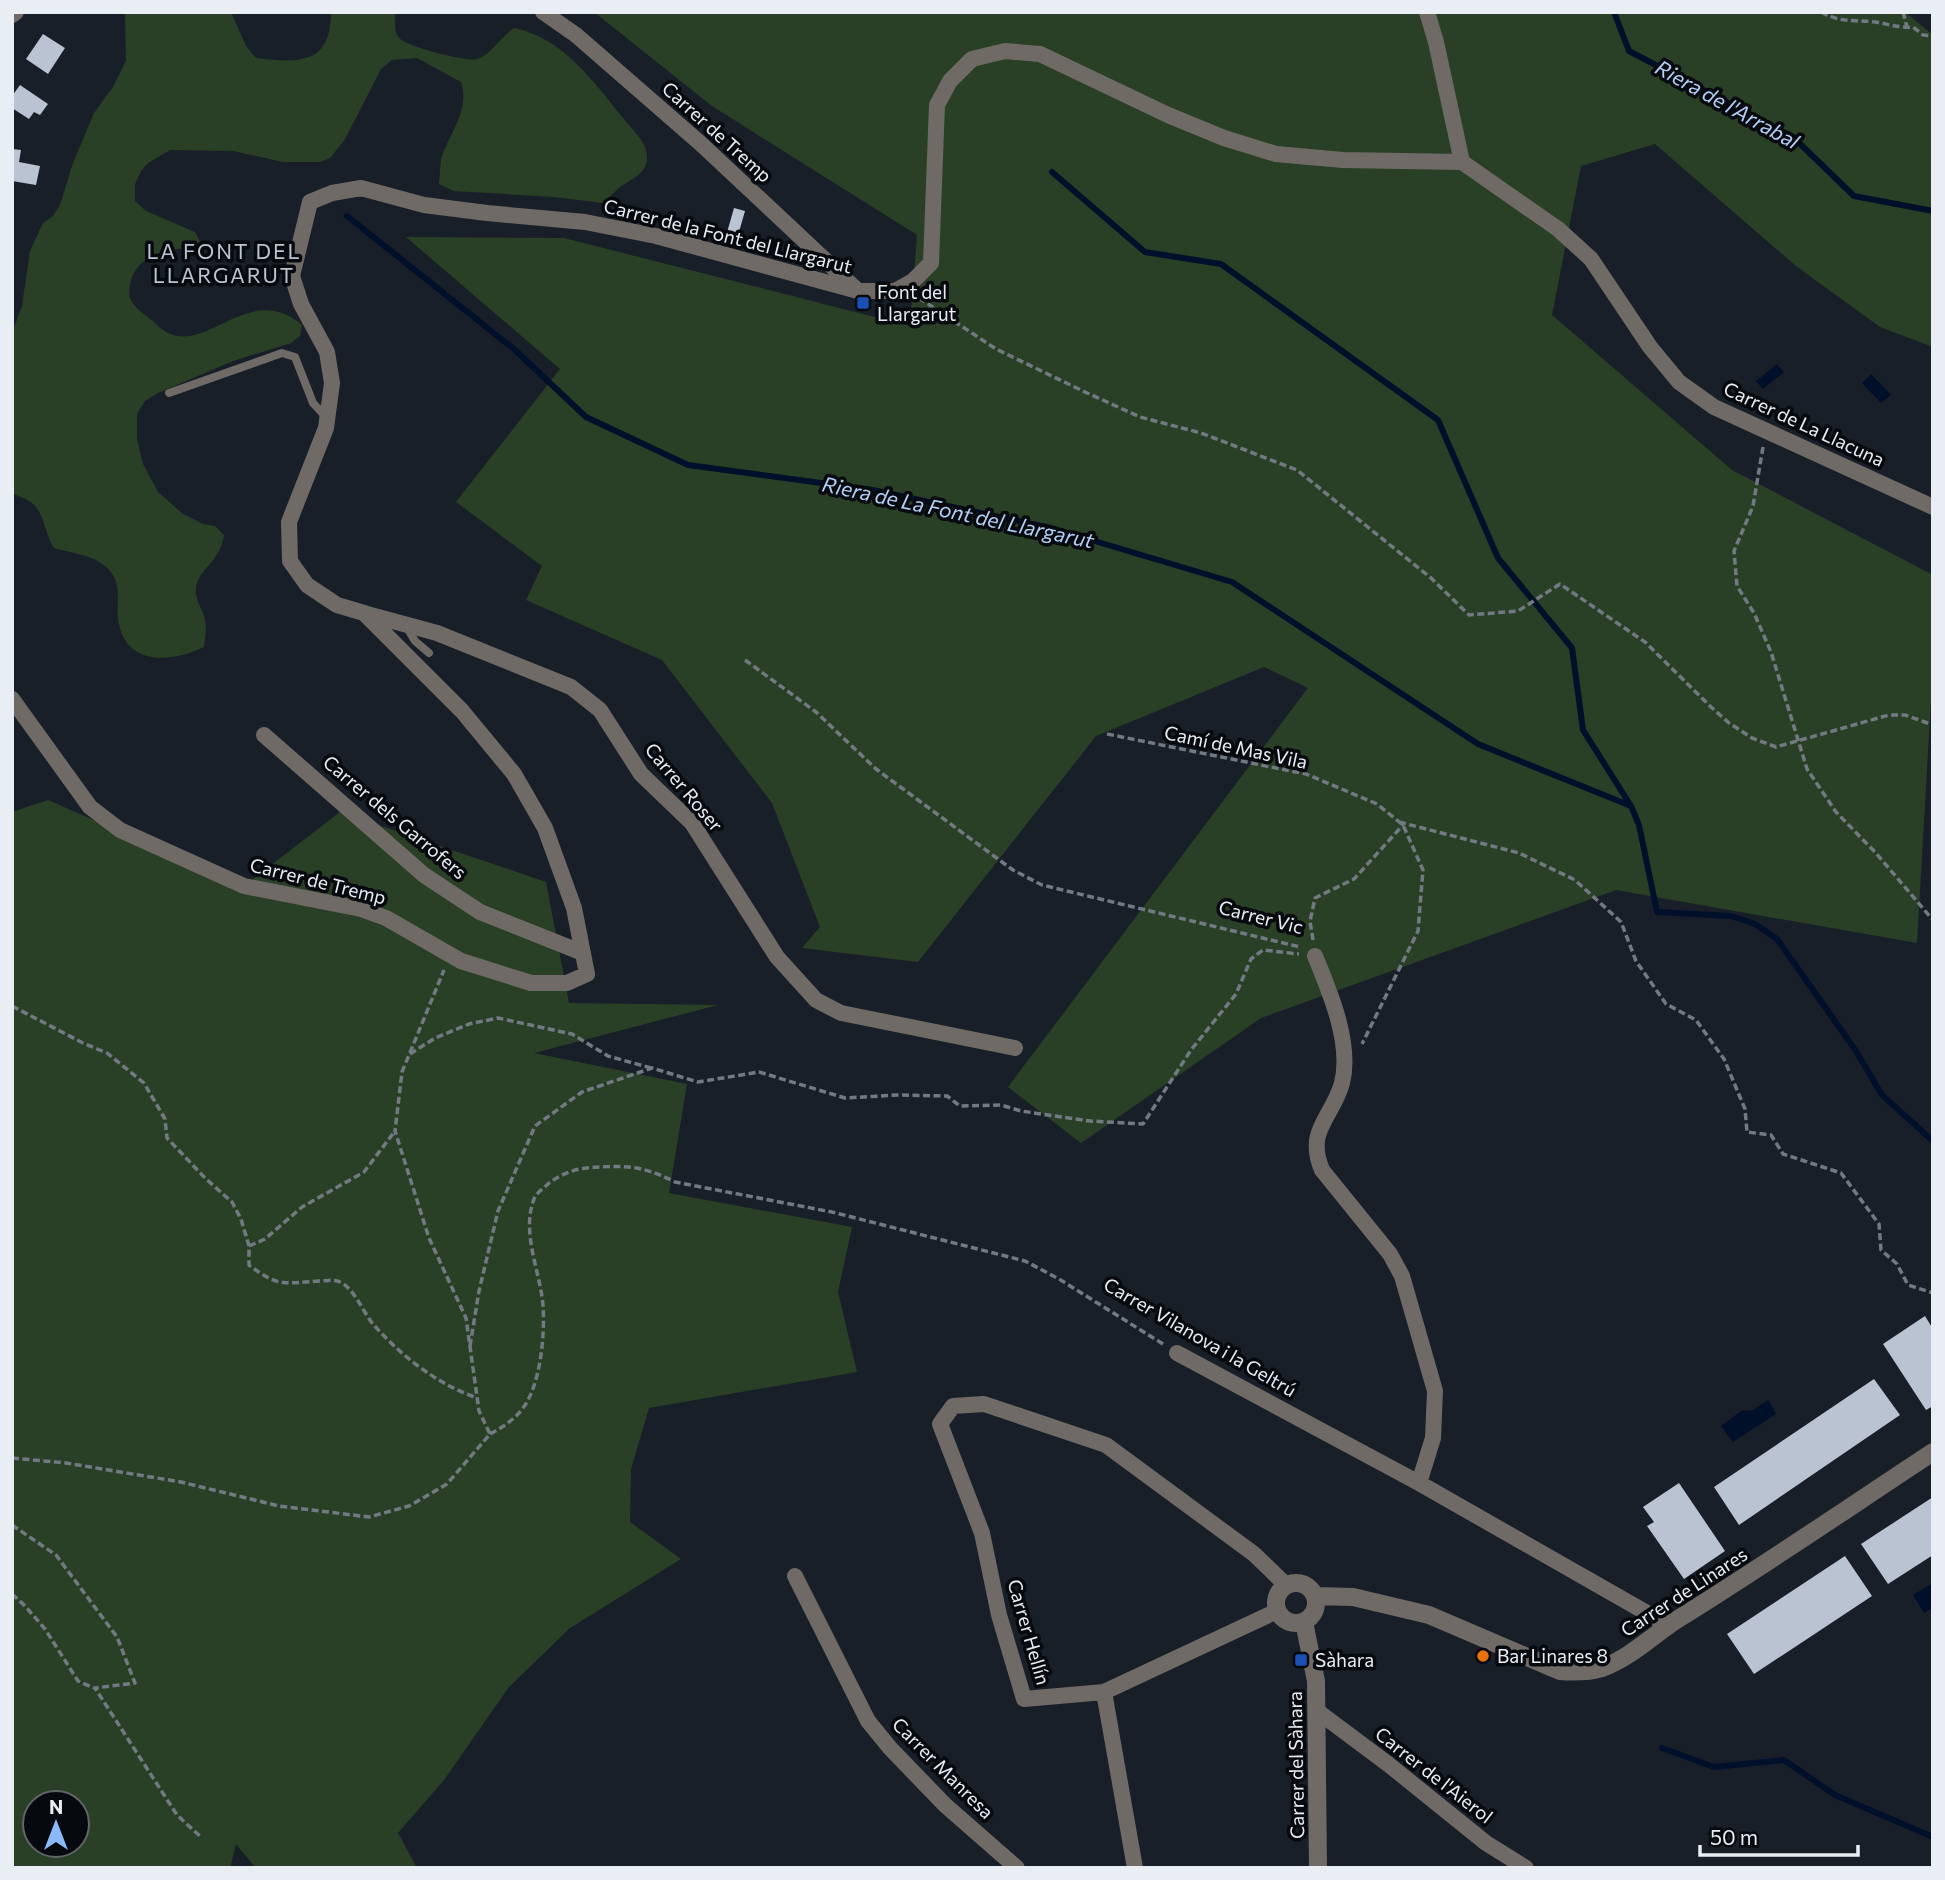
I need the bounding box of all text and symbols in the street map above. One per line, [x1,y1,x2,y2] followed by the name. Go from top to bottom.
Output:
[1652,54,1804,154] water label: Riera de l'Arrabal
[658,76,777,187] street label: Carrer de Tremp
[602,194,855,278] street label: Carrer de la Font del Llargarut
[146,238,302,287] district label: LA FONT DEL LLARGARUT
[877,280,957,325] place label: Font del Llargarut
[855,295,871,311] marker: Font del Llargarut
[1720,376,1888,471] street label: Carrer de La Llacuna
[820,471,1097,553] water label: Riera de La Font del Llargarut
[1162,720,1310,773] street label: Camí de Mas Vila
[641,738,728,836] street label: Carrer Roser
[319,750,472,883] street label: Carrer dels Garrofers
[248,852,389,909] street label: Carrer de Tremp
[1216,895,1306,938] street label: Carrer Vic
[1100,1272,1301,1401] street label: Carrer Vilanova i la Geltrú
[1616,1542,1751,1641] street label: Carrer de Linares
[1003,1576,1056,1687] street label: Carrer Hellín
[1497,1644,1608,1667] place label: Bar Linares 8
[1315,1648,1374,1671] place label: Sàhara
[1475,1648,1491,1664] marker: Bar Linares 8
[1293,1652,1309,1668] marker: Sàhara
[1283,1691,1308,1839] street label: Carrer del Sàhara
[888,1712,999,1823] street label: Carrer Manresa
[1371,1722,1498,1828] street label: Carrer de l'Aierol
[21,1789,91,1859] north arrow
[49,1795,63,1818] text: N
[1700,1814,1857,1858] scale bar
[1710,1824,1758,1849] text: 50 m

